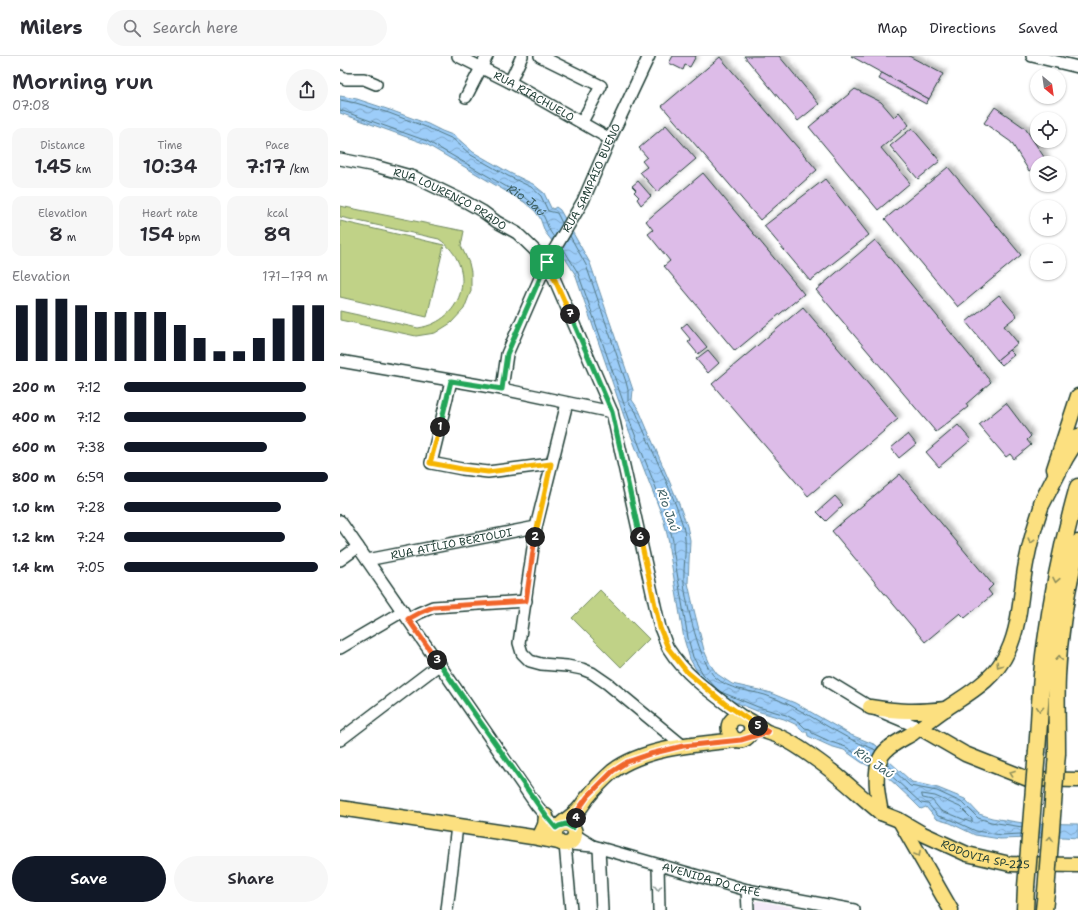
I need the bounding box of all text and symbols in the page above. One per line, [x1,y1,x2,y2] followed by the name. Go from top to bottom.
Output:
[107,10,387,46] search box
[20,15,83,40] text: Milers
[121,17,143,39] icon: search
[153,18,238,38] text: Search here
[878,19,908,37] text: Map
[930,19,996,37] text: Directions
[1018,19,1058,37] text: Saved
[12,67,153,96] text: Morning run
[491,68,577,125] street label: RUA RIACHUELO
[1030,68,1066,104] north arrow
[1030,68,1066,280] map controls
[286,69,328,111] button: share
[12,97,50,114] text: 07:08
[1030,112,1066,148] button: locate
[559,121,624,235] street label: RUA SAMPÁIO BUENO
[40,138,85,153] text: Distance
[157,138,183,153] text: Time
[265,138,289,153] text: Pace
[34,153,72,179] text: 1.45
[143,153,197,179] text: 10:34
[245,153,286,179] text: 7:17
[1030,156,1066,192] button: layers
[72,162,91,177] text: km
[286,162,309,177] text: /km
[392,165,509,234] street label: RUA LOURENÇO PRADO
[504,181,549,219] water label: Rio Jaú
[1030,200,1066,236] button: +
[38,206,87,221] text: Elevation
[142,206,198,221] text: Heart rate
[267,206,288,221] text: kcal
[49,221,63,247] text: 8
[140,221,174,247] text: 154
[264,221,291,247] text: 89
[63,230,76,245] text: m
[174,230,200,245] text: bpm
[1030,244,1066,280] button: −
[530,245,564,279] pin
[536,251,558,273] icon: arrive
[12,268,70,285] text: Elevation
[262,268,328,285] text: 171–179 m
[560,304,580,324] pin: 7
[566,306,574,321] text: 7
[12,379,55,396] text: 200 m
[76,379,101,396] text: 7:12
[12,409,56,426] text: 400 m
[76,409,101,426] text: 7:12
[430,417,450,437] pin: 1
[437,419,443,434] text: 1
[12,439,56,456] text: 600 m
[76,439,105,456] text: 7:38
[12,469,56,486] text: 800 m
[76,469,104,486] text: 6:59
[653,486,683,534] water label: Rio Jaú
[12,499,54,516] text: 1.0 km
[76,499,105,516] text: 7:28
[389,525,514,563] street label: RUA ATÍLIO BERTOLDI
[525,527,545,547] pin: 2
[630,527,650,547] pin: 6
[12,529,55,546] text: 1.2 km
[76,529,105,546] text: 7:24
[531,529,539,544] text: 2
[636,529,644,544] text: 6
[1028,537,1036,544] one-way arrow
[12,559,54,576] text: 1.4 km
[76,559,105,576] text: 7:05
[1053,577,1061,583] one-way arrow
[427,650,447,670] pin: 3
[433,652,441,667] text: 3
[1054,655,1063,661] one-way arrow
[996,661,1004,668] one-way arrow
[1036,706,1045,712] one-way arrow
[748,716,768,736] pin: 5
[755,718,761,733] text: 5
[851,744,897,782] water label: Rio Jaú
[1009,769,1016,777] one-way arrow
[566,808,586,828] pin: 4
[572,810,580,825] text: 4
[939,836,1030,872] street label: RODOVIA SP-225
[1045,836,1054,842] one-way arrow
[914,850,921,857] one-way arrow
[12,856,166,902] button: Save
[174,856,328,902] button: Share
[660,859,762,900] street label: AVENIDA DO CAFÉ
[654,885,663,891] one-way arrow

